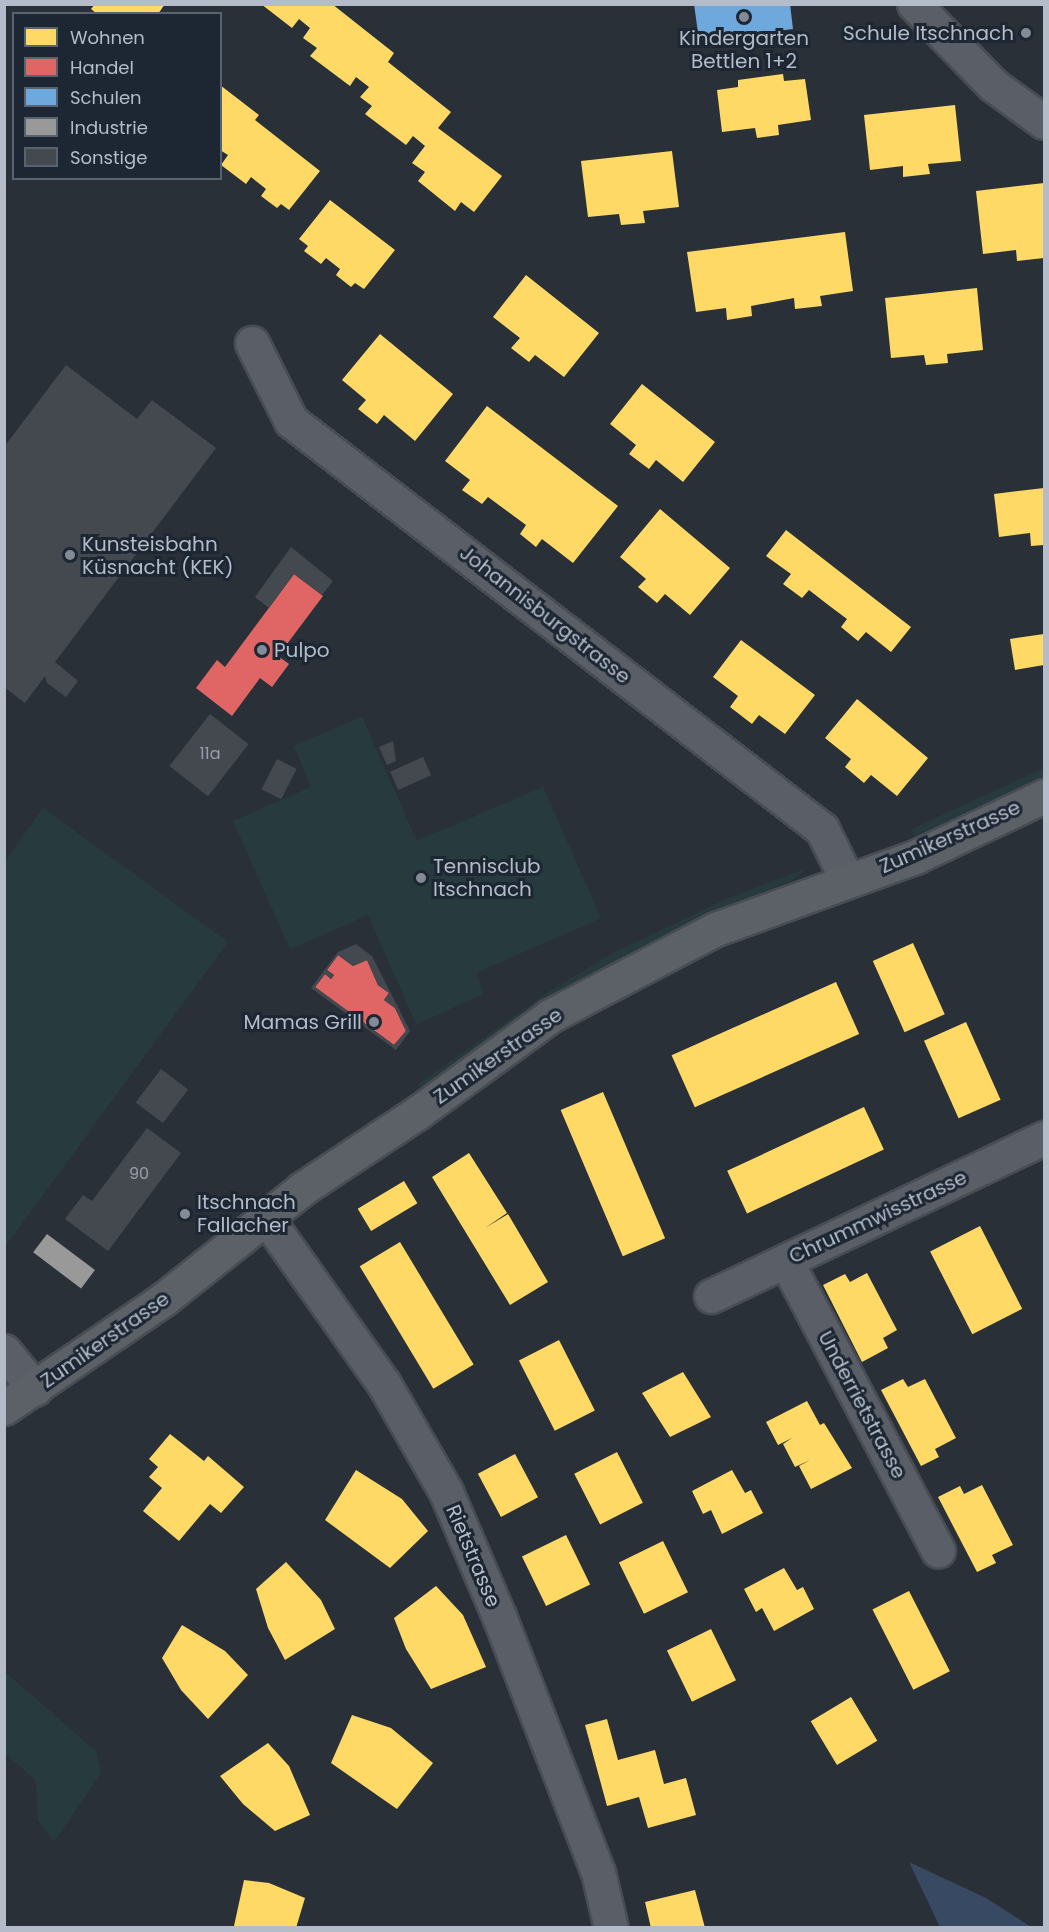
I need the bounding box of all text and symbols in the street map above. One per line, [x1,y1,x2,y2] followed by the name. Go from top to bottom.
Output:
[737,10,751,24] marker: Kindergarten Bettlen 1+2
[12,12,222,180] legend
[843,21,1014,45] place label: Schule Itschnach
[70,25,145,50] text: Wohnen
[1019,26,1033,40] marker: Schule Itschnach
[679,27,809,74] place label: Kindergarten Bettlen 1+2
[70,55,134,80] text: Handel
[70,85,142,110] text: Schulen
[70,115,148,140] text: Industrie
[70,145,147,170] text: Sonstige
[82,532,233,579] place label: Kunsteisbahn Küsnacht (KEK)
[455,541,635,689] street label: Johannisburgstrasse
[63,548,77,562] marker: Kunsteisbahn Küsnacht (KEK)
[274,638,330,662] place label: Pulpo
[255,643,269,657] marker: Pulpo
[199,744,221,764] house number: 11a
[876,795,1024,879] street label: Zumikerstrasse
[433,855,541,902] place label: Tennisclub Itschnach
[414,871,428,885] marker: Tennisclub Itschnach
[429,1003,567,1109] street label: Zumikerstrasse
[244,1010,362,1034] place label: Mamas Grill
[367,1015,381,1029] marker: Mamas Grill
[129,1164,149,1184] house number: 90
[785,1165,971,1269] street label: Chrummwisstrasse
[197,1190,296,1237] place label: Itschnach Fallacher
[178,1207,192,1221] marker: Itschnach Fallacher
[36,1287,174,1393] street label: Zumikerstrasse
[813,1327,911,1483] street label: Underrietstrasse
[441,1501,505,1611] street label: Rietstrasse

